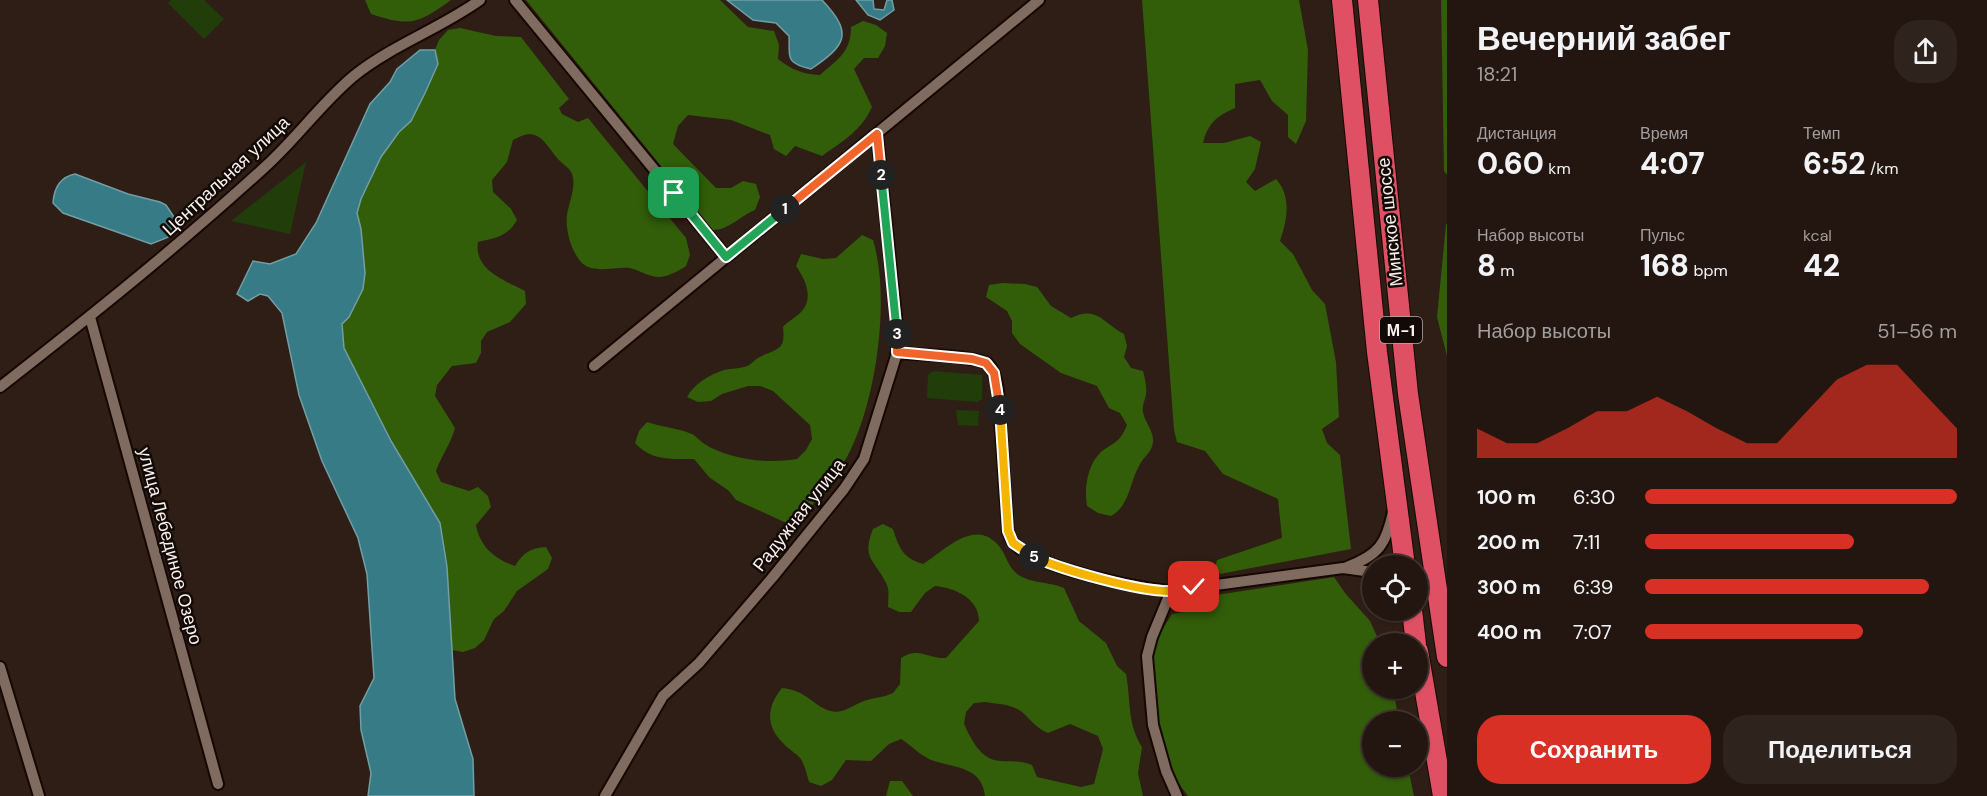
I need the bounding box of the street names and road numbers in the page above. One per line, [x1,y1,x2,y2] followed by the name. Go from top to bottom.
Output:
[157,110,295,241] street label: Центральная улица
[1371,156,1409,288] street label: Минское шоссе
[1380,317,1422,343] road number: М-1
[132,445,208,647] street label: улица Лебединое Озеро
[747,453,851,576] street label: Радужная улица

